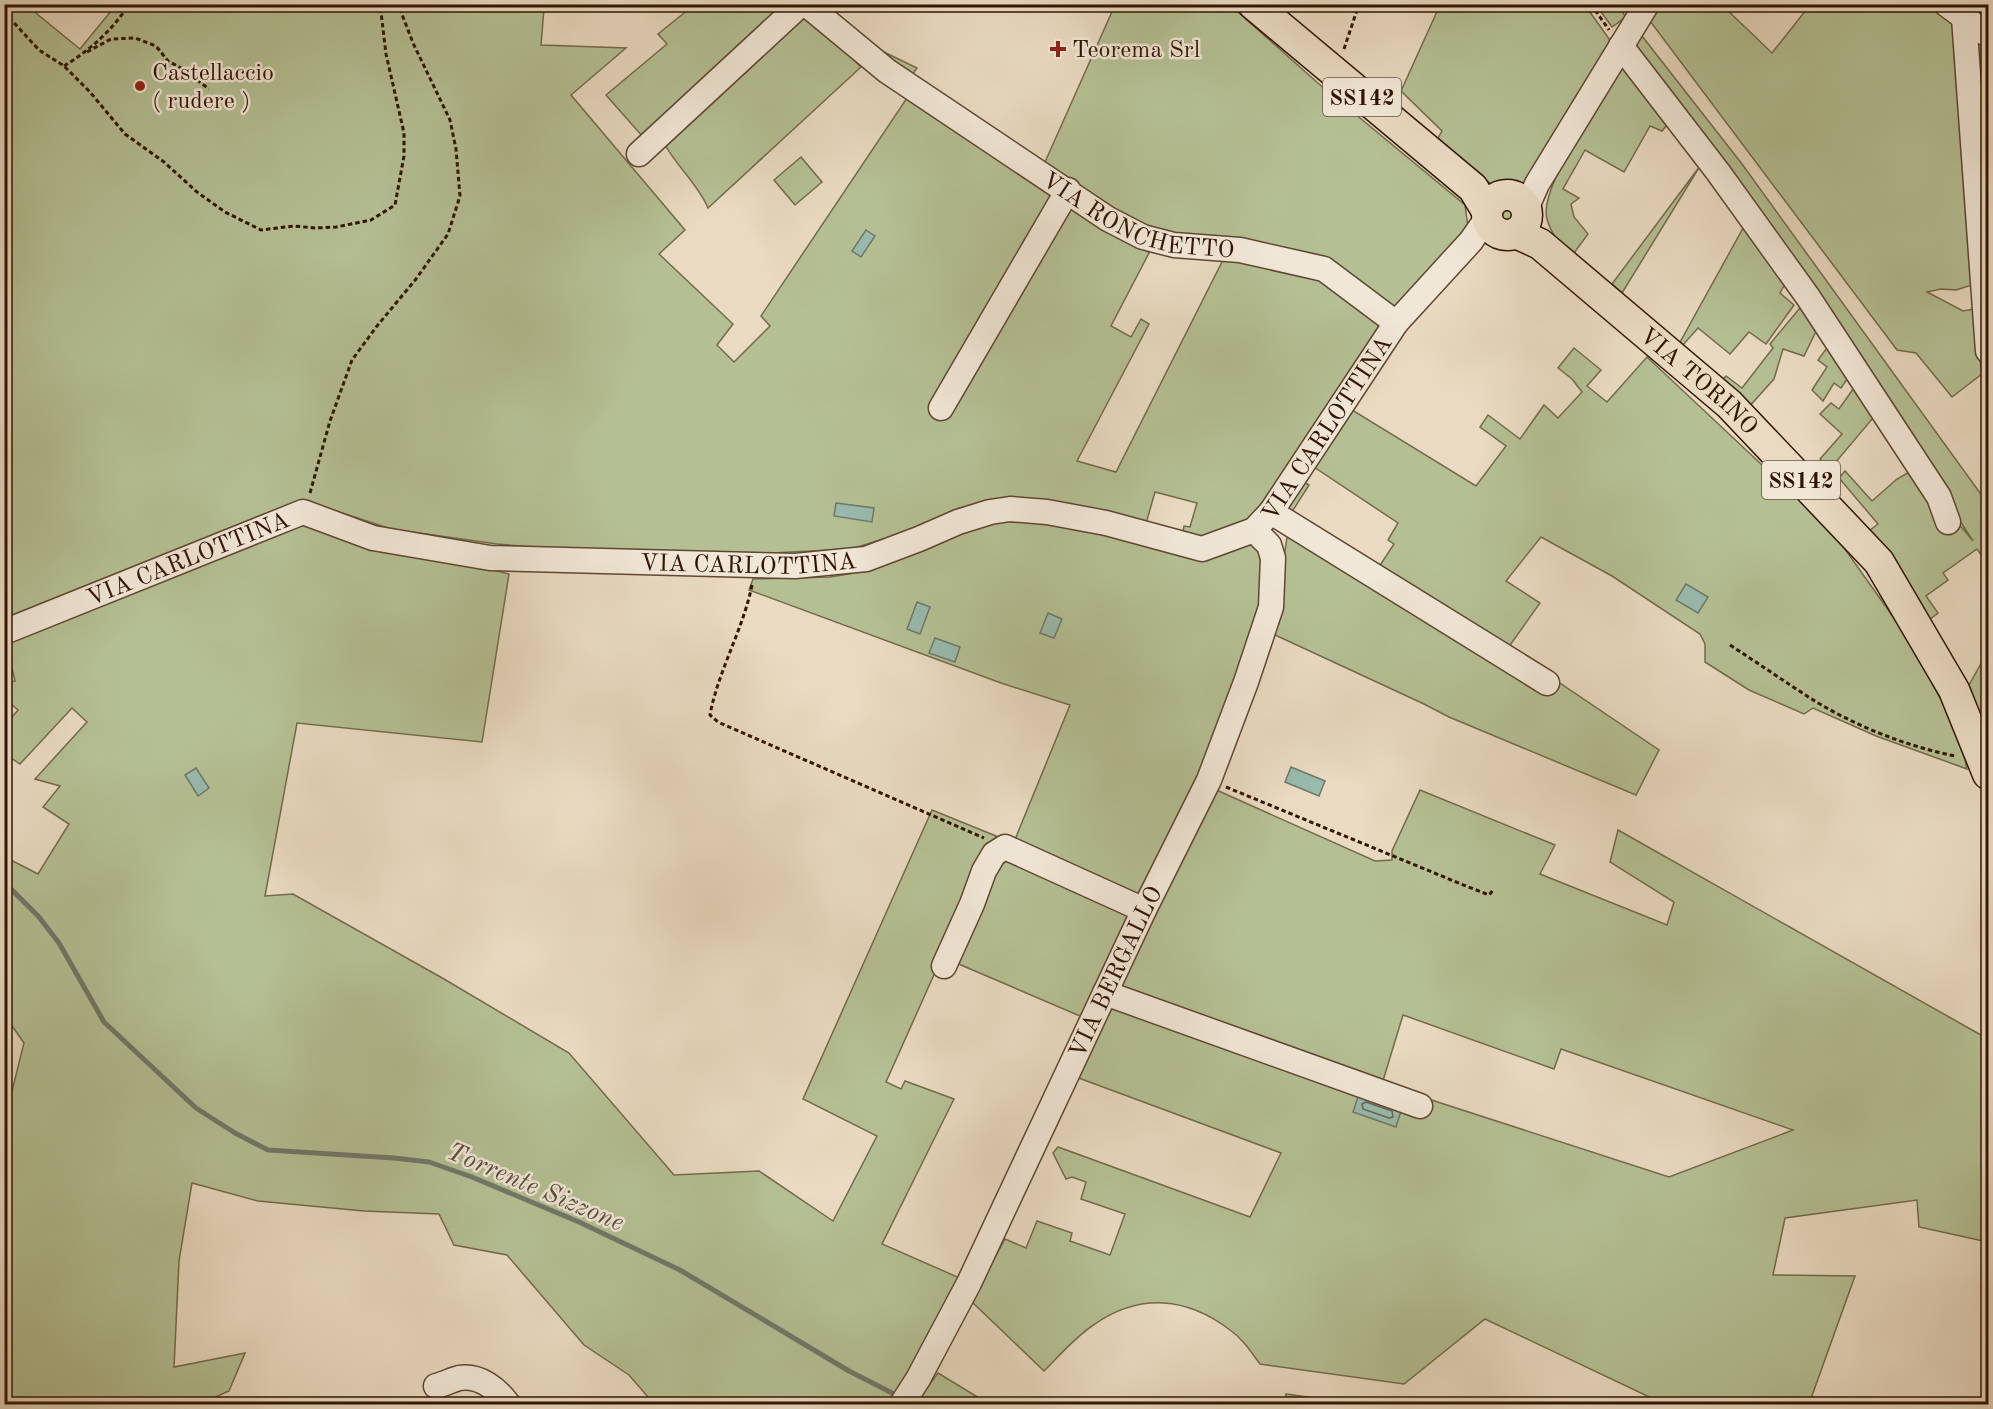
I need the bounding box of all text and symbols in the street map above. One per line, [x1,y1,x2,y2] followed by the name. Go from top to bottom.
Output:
[1072,39,1200,63] place label: Teorema Srl
[1049,40,1067,58] marker: Teorema Srl
[152,62,274,114] place label: Castellaccio ( rudere )
[1323,78,1401,116] road number: SS142
[133,79,147,93] marker: Castellaccio ( rudere )
[1037,168,1235,264] street label: VIA RONCHETTO
[1634,324,1761,440] street label: VIA TORINO
[1258,333,1398,526] street label: VIA CARLOTTINA
[1762,461,1840,499] road number: SS142
[84,509,293,612] street label: VIA CARLOTTINA
[640,550,858,580] street label: VIA CARLOTTINA
[1066,883,1168,1063] street label: VIA BERGALLO
[443,1139,627,1237] water label: Torrente Sizzone

